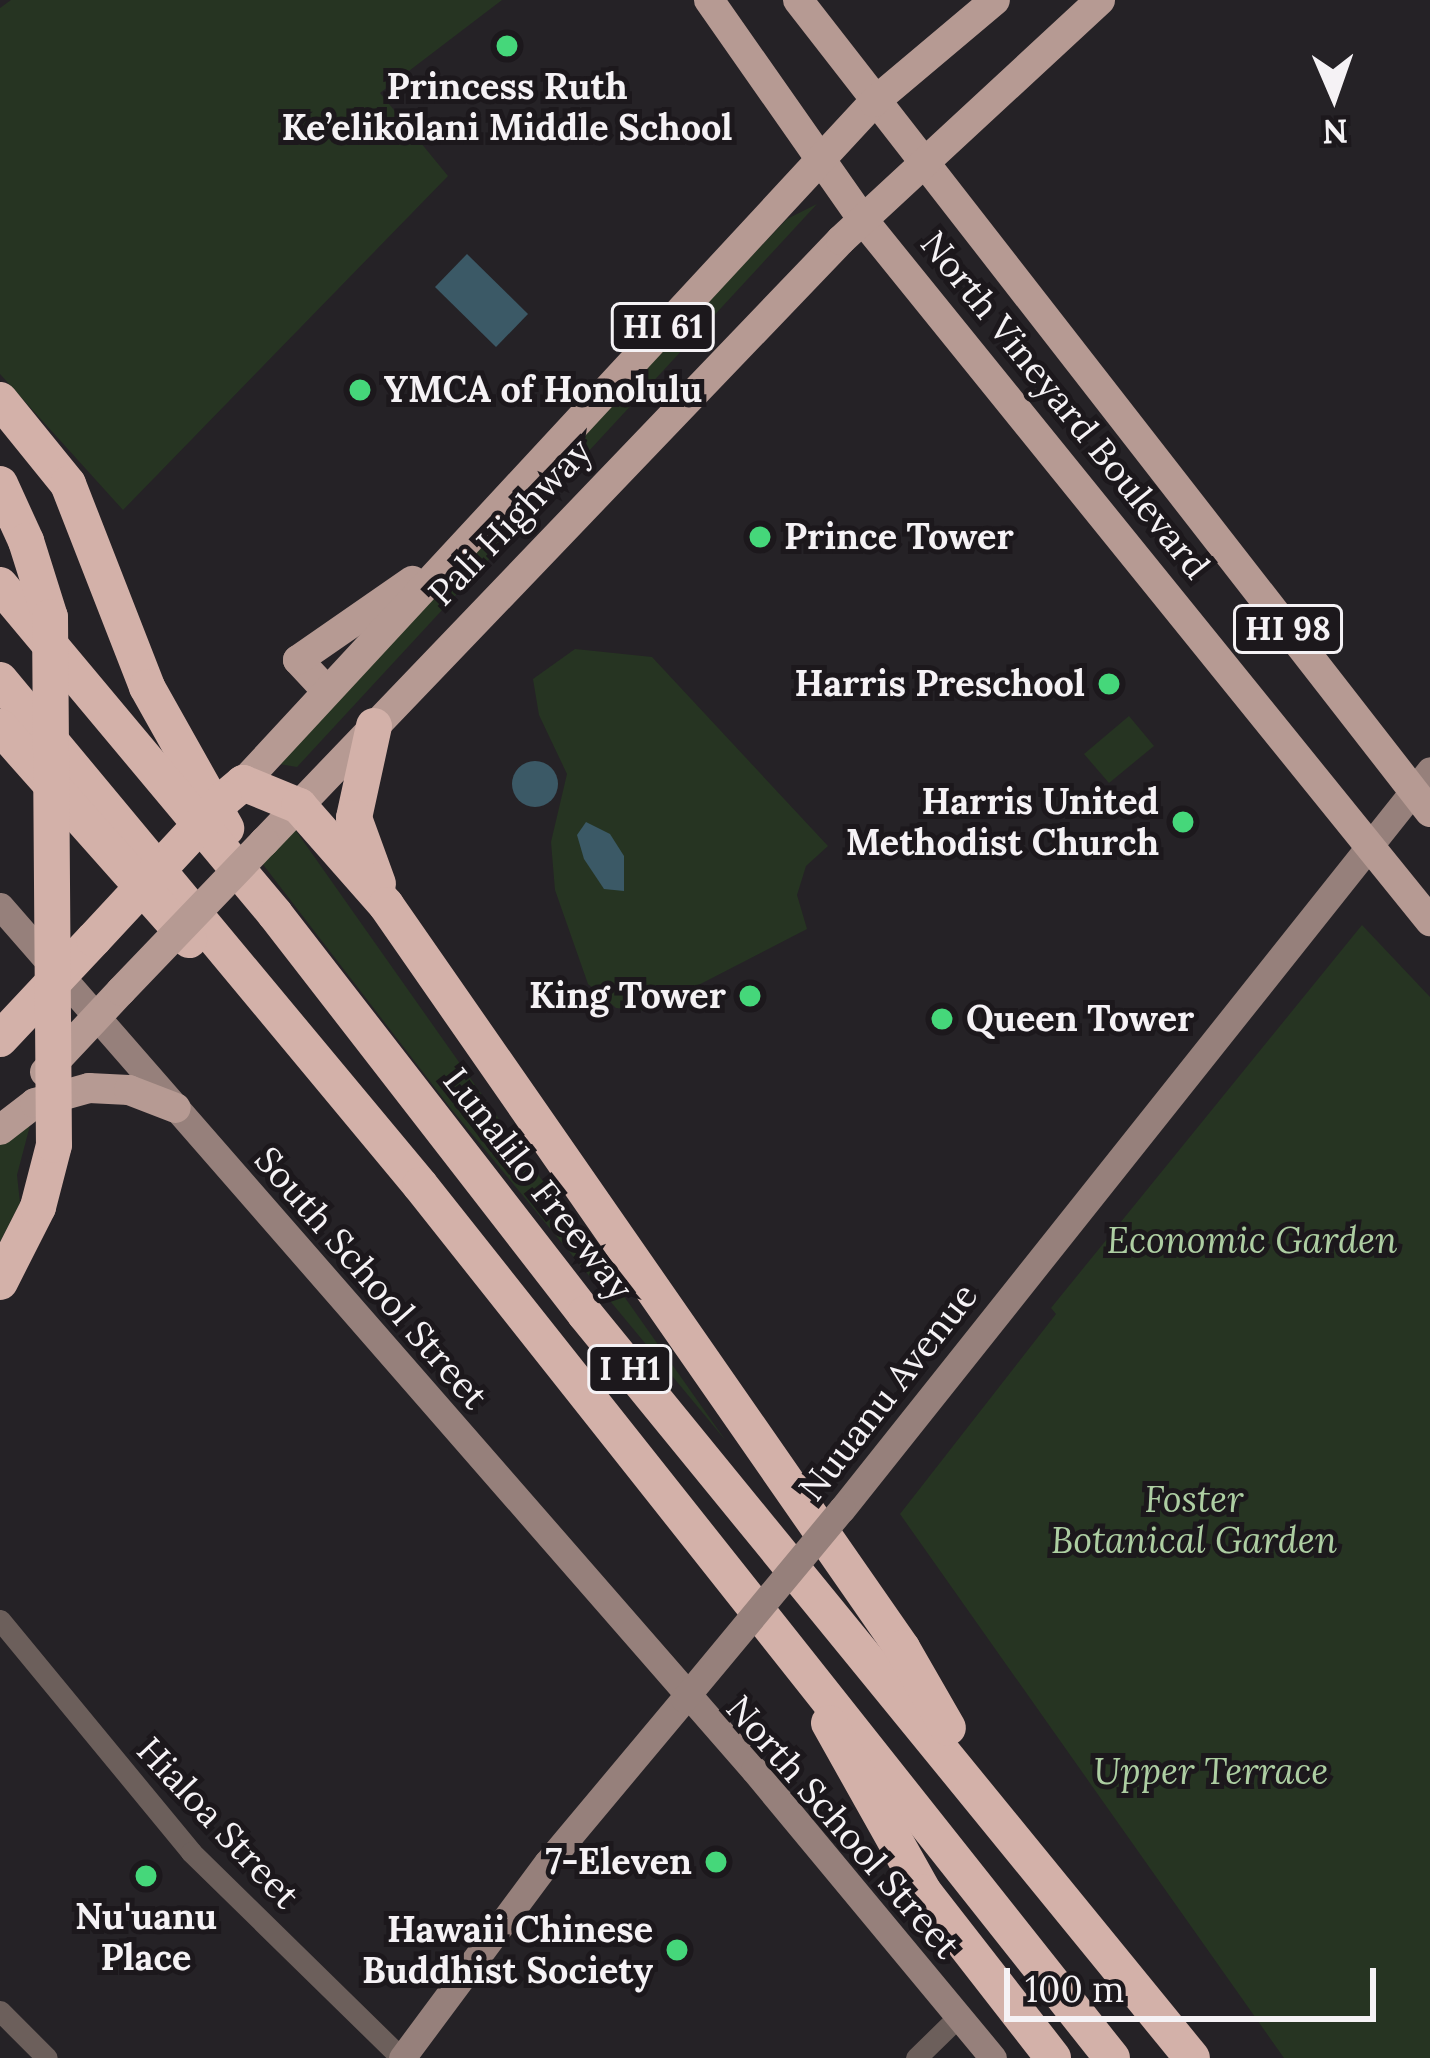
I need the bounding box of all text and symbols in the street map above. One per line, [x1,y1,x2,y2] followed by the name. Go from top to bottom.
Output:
[494,33,520,59] marker: Princess Ruth Ke’elikōlani Middle School
[1274,36,1394,156] north arrow
[281,64,733,149] place label: Princess Ruth Ke’elikōlani Middle School
[1322,111,1349,153] text: N
[912,223,1218,587] street label: North Vineyard Boulevard
[609,300,717,354] road number: HI 61
[384,368,702,412] place label: YMCA of Honolulu
[347,377,373,403] marker: YMCA of Honolulu
[420,430,600,614] street label: Pali Highway
[784,515,1014,559] place label: Prince Tower
[747,524,773,550] marker: Prince Tower
[1231,602,1345,656] road number: HI 98
[795,662,1085,706] place label: Harris Preschool
[1096,671,1122,697] marker: Harris Preschool
[846,779,1159,864] place label: Harris United Methodist Church
[1170,809,1196,835] marker: Harris United Methodist Church
[529,974,726,1018] place label: King Tower
[737,983,763,1009] marker: King Tower
[966,997,1194,1041] place label: Queen Tower
[929,1006,955,1032] marker: Queen Tower
[434,1060,642,1308] street label: Lunalilo Freeway
[246,1138,496,1418] street label: South School Street
[1107,1219,1397,1263] park label: Economic Garden
[790,1275,986,1509] street label: Nuuanu Avenue
[585,1342,675,1396] road number: I H1
[1051,1477,1337,1562] park label: Foster Botanical Garden
[717,1687,969,1967] street label: North School Street
[128,1729,308,1917] street label: Hialoa Street
[1094,1750,1328,1794] park label: Upper Terrace
[545,1840,692,1884] place label: 7-Eleven
[703,1849,729,1875] marker: 7-Eleven
[133,1863,159,1889] marker: Nu'uanu Place
[75,1894,217,1979] place label: Nu'uanu Place
[362,1907,653,1992] place label: Hawaii Chinese Buddhist Society
[664,1937,690,1963] marker: Hawaii Chinese Buddhist Society
[1010,1944,1382,2018] scale bar
[1025,1966,1124,2012] text: 100 m

